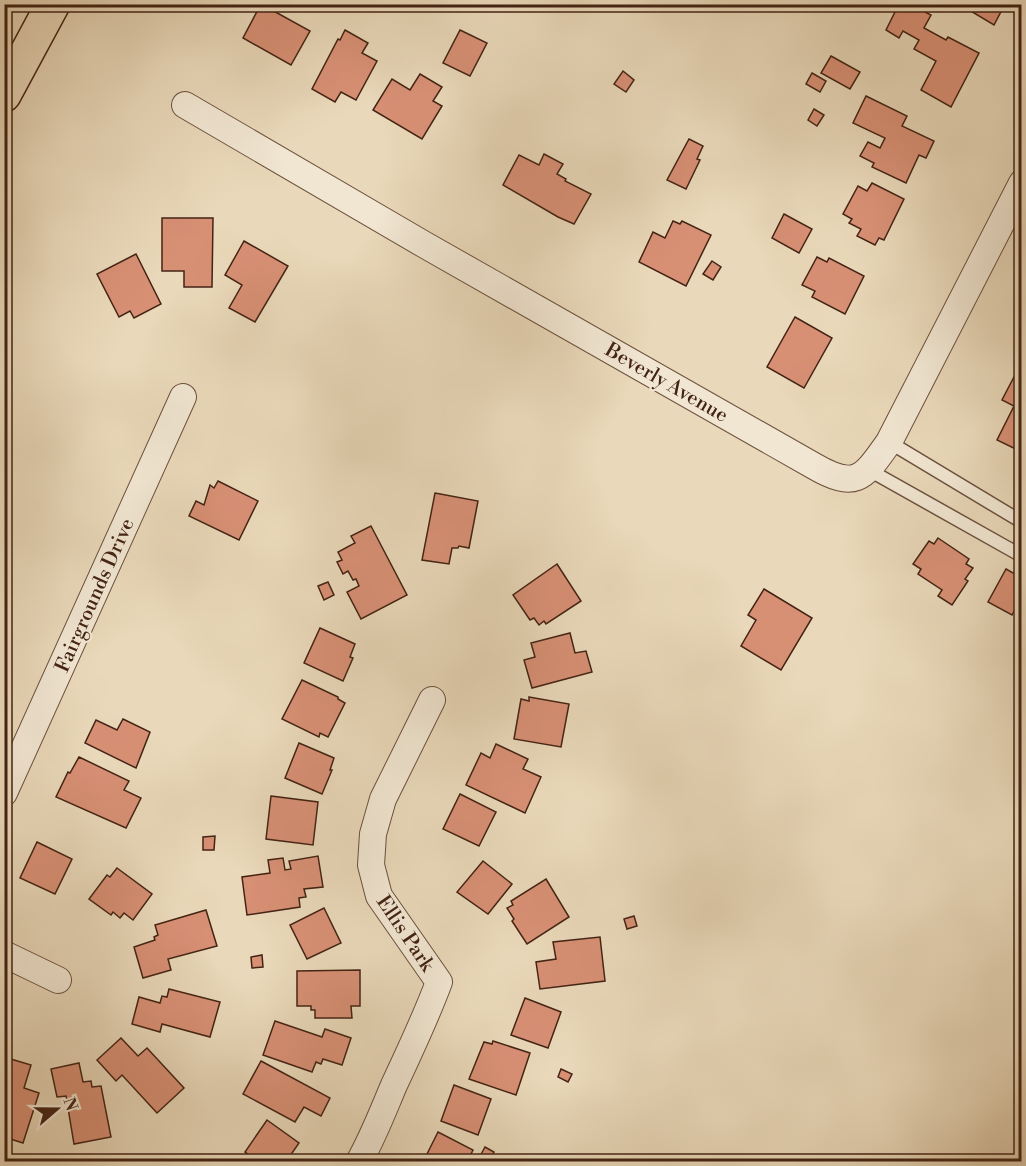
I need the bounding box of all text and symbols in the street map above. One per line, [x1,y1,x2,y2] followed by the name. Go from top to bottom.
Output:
[599,337,732,429] street label: Beverly Avenue
[50,515,141,677] street label: Fairgrounds Drive
[370,891,440,978] street label: Ellis Park
[27,1079,87,1139] north arrow
[59,1095,82,1114] text: N

